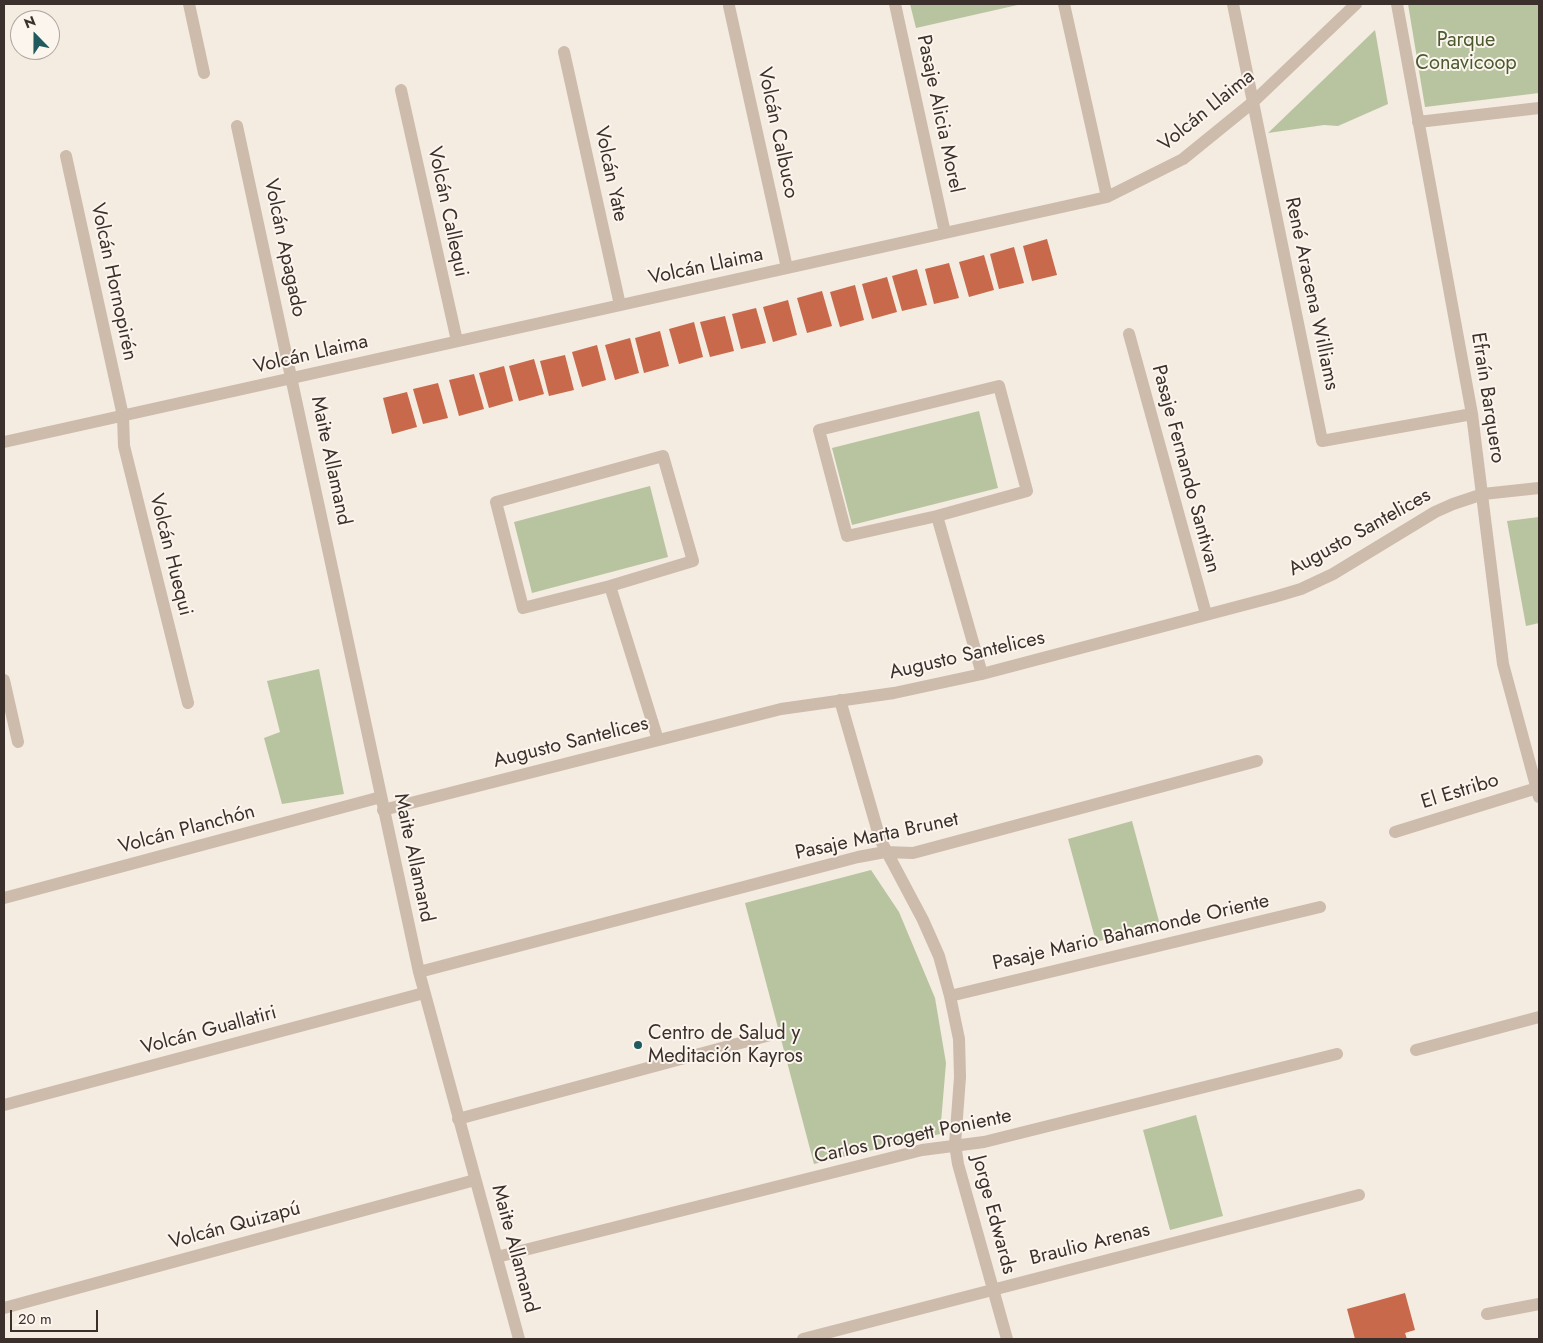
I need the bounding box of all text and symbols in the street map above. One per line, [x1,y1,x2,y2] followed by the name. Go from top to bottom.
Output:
[10,10,60,60] north arrow
[21,11,39,33] text: N
[1415,29,1517,76] park label: Parque Conavicoop
[911,33,967,195] street label: Pasaje Alicia Morel
[751,65,803,201] street label: Volcán Calbuco
[1154,65,1260,157] street label: Volcán Llaima
[588,124,632,224] street label: Volcán Yate
[421,145,473,279] street label: Volcán Callequi
[258,177,310,319] street label: Volcán Apagado
[1279,195,1343,393] street label: René Aracena Williams
[85,201,141,363] street label: Volcán Hornopirén
[647,243,765,291] street label: Volcán Llaima
[252,330,370,380] street label: Volcán Llaima
[1465,331,1509,465] street label: Efraín Barquero
[1146,362,1224,576] street label: Pasaje Fernando Santivan
[305,394,355,528] street label: Maite Allamand
[1285,484,1435,582] street label: Augusto Santelices
[143,491,197,619] street label: Volcán Huequi
[887,626,1047,686] street label: Augusto Santelices
[491,712,651,774] street label: Augusto Santelices
[1418,769,1502,815] street label: El Estribo
[388,791,438,925] street label: Maite Allamand
[116,800,258,860] street label: Volcán Planchón
[793,808,961,866] street label: Pasaje Marta Brunet
[990,889,1272,977] street label: Pasaje Mario Bahamonde Oriente
[139,1001,279,1061] street label: Volcán Guallatiri
[648,1022,803,1069] place label: Centro de Salud y Meditación Kayros
[632,1039,644,1051] marker: Centro de Salud y Meditación Kayros
[812,1104,1014,1170] street label: Carlos Drogett Poniente
[966,1153,1020,1277] street label: Jorge Edwards
[485,1183,543,1315] street label: Maite Allamand
[167,1197,303,1255] street label: Volcán Quizapú
[1027,1218,1153,1272] street label: Braulio Arenas
[12,1300,100,1332] scale bar
[18,1308,52,1330] text: 20 m

